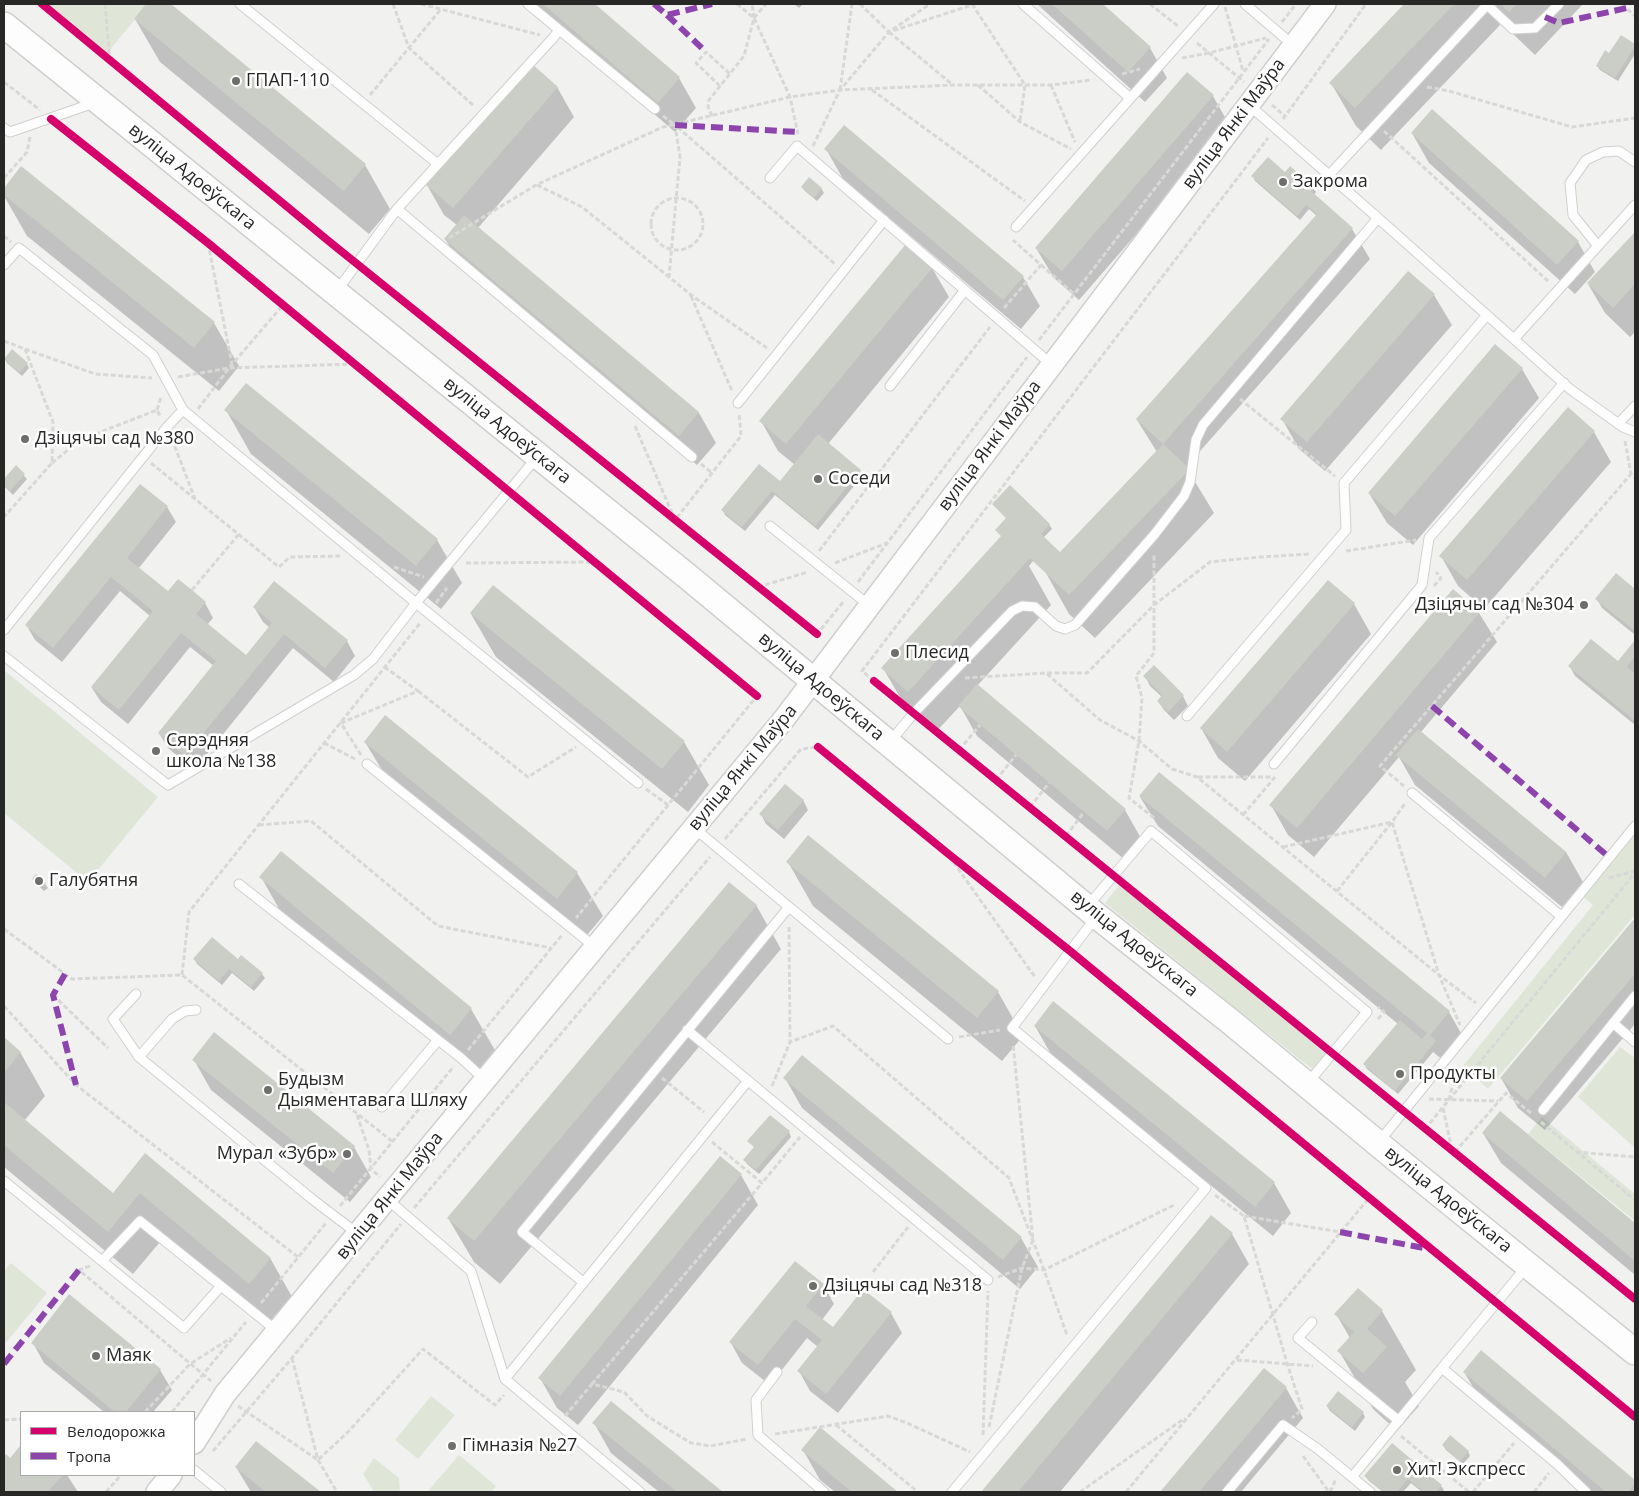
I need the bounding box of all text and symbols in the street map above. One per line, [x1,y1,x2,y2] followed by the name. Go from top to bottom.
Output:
[1178,55,1290,193] street label: вуліца Янкі Маўра
[246,70,330,92] place label: ГПАП-110
[230,75,242,87] marker: ГПАП-110
[124,119,260,235] street label: вуліца Адоеўскага
[1293,171,1368,193] place label: Закрома
[1277,176,1289,188] marker: Закрома
[439,373,575,489] street label: вуліца Адоеўскага
[934,377,1046,515] street label: вуліца Янкі Маўра
[35,428,194,450] place label: Дзіцячы сад №380
[19,433,31,445] marker: Дзіцячы сад №380
[828,468,891,490] place label: Соседи
[812,473,824,485] marker: Соседи
[1415,594,1574,616] place label: Дзіцячы сад №304
[1578,599,1590,611] marker: Дзіцячы сад №304
[754,628,888,746] street label: вуліца Адоеўскага
[905,642,969,664] place label: Плесид
[889,647,901,659] marker: Плесид
[684,701,802,835] street label: вуліца Янкі Маўра
[166,730,276,772] place label: Сярэдняя школа №138
[150,745,162,757] marker: Сярэдняя школа №138
[49,870,138,892] place label: Галубятня
[33,875,45,887] marker: Галубятня
[1066,886,1202,1002] street label: вуліца Адоеўскага
[1410,1063,1496,1085] place label: Продукты
[1394,1068,1406,1080] marker: Продукты
[278,1069,467,1112] place label: Будызм Дыяментавага Шляху
[262,1084,274,1096] marker: Будызм Дыяментавага Шляху
[332,1128,448,1264] street label: вуліца Янкі Маўра
[1380,1142,1516,1258] street label: вуліца Адоеўскага
[217,1143,337,1165] place label: Мурал «Зубр»
[341,1148,353,1160] marker: Мурал «Зубр»
[823,1275,982,1297] place label: Дзіцячы сад №318
[807,1280,819,1292] marker: Дзіцячы сад №318
[106,1345,151,1367] place label: Маяк
[90,1350,102,1362] marker: Маяк
[20,1411,195,1476] legend
[67,1421,166,1441] text: Велодорожка
[462,1435,577,1457] place label: Гімназія №27
[446,1440,458,1452] marker: Гімназія №27
[67,1446,111,1466] text: Тропа
[1407,1459,1526,1481] place label: Хит! Экспресс
[1391,1464,1403,1476] marker: Хит! Экспресс

